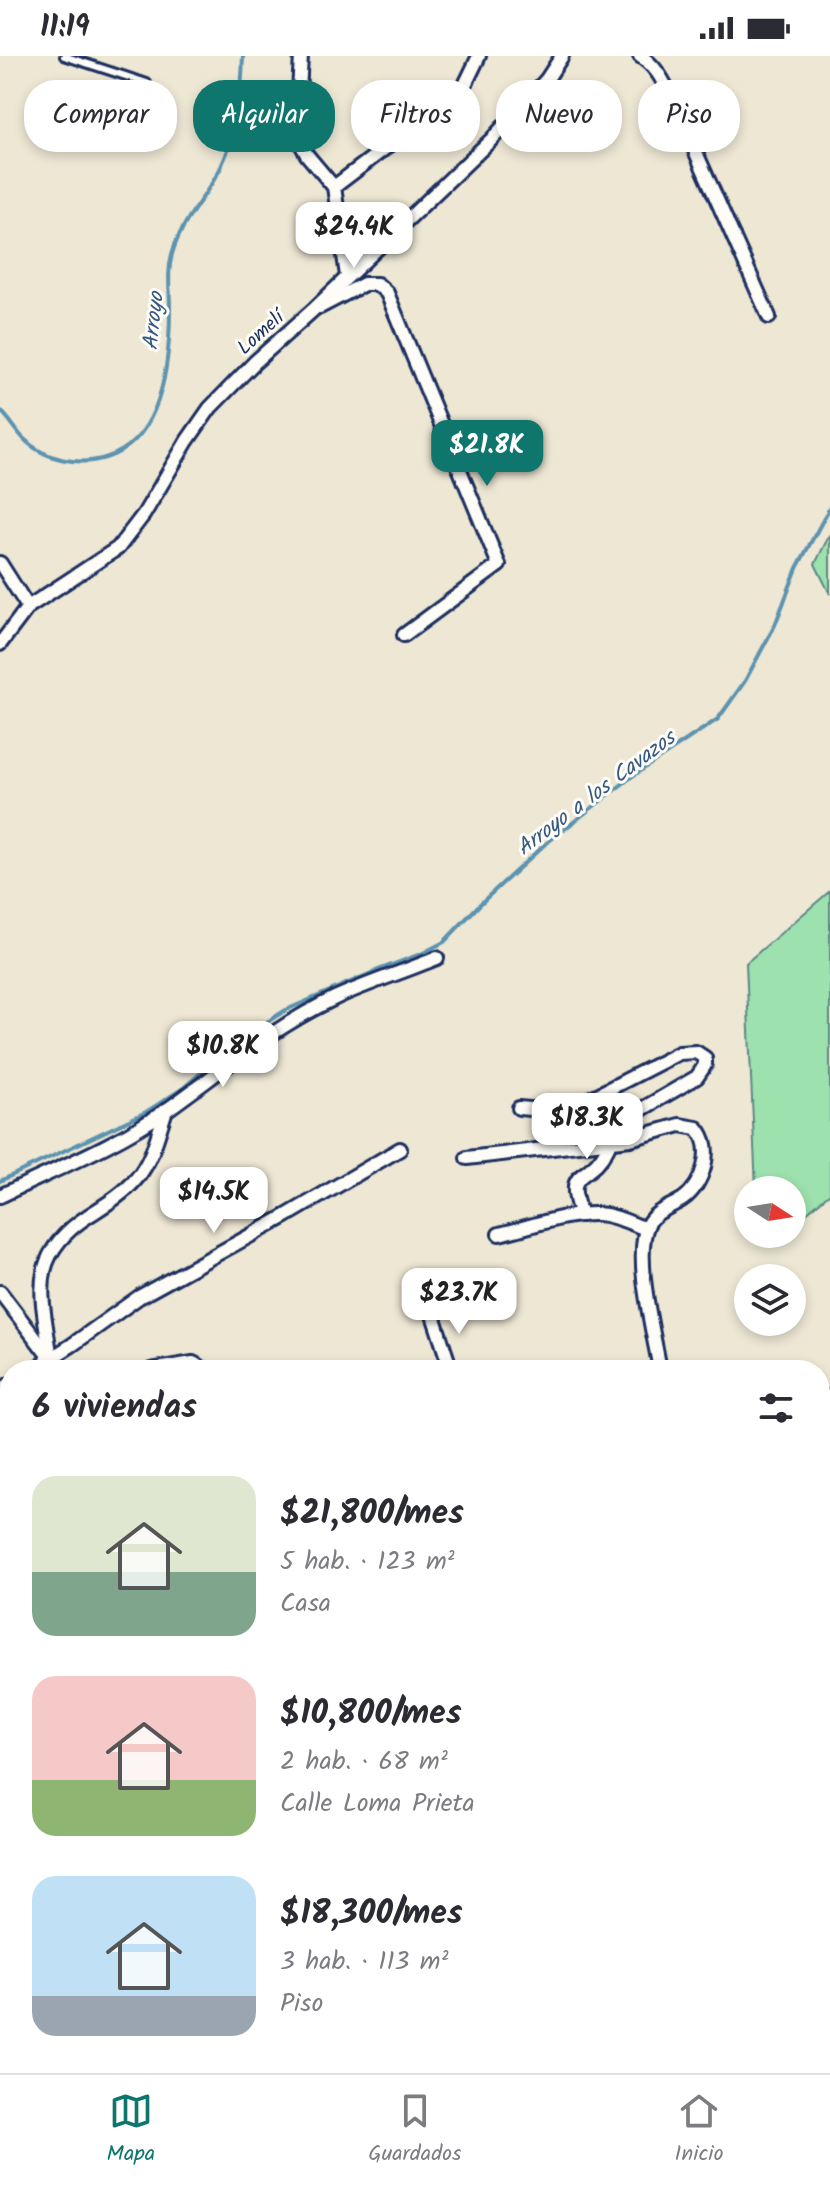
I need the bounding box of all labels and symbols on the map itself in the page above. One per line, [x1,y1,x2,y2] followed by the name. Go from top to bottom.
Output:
[289,202,419,270] pin: $24.4K
[134,288,175,352] water label: Arroyo
[230,301,295,364] street label: Lomelí
[422,420,552,488] pin: $21.8K
[509,721,686,866] water label: Arroyo a los Cavazos
[158,1021,288,1089] pin: $10.8K
[522,1093,652,1161] pin: $18.3K
[149,1167,279,1235] pin: $14.5K
[734,1176,806,1248] north arrow
[394,1268,524,1336] pin: $23.7K

